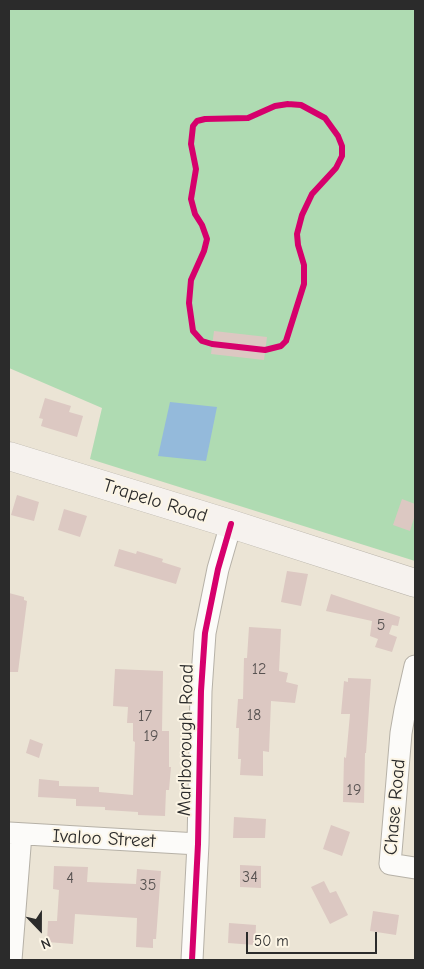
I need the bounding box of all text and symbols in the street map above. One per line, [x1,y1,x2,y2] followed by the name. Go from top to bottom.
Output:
[100,474,210,528] street label: Trapelo Road
[377,615,385,635] house number: 5
[252,659,266,679] house number: 12
[173,664,199,816] street label: Marlborough Road
[247,705,261,725] house number: 18
[138,706,152,726] house number: 17
[144,726,158,746] house number: 19
[379,758,411,856] street label: Chase Road
[347,780,361,800] house number: 19
[52,825,156,853] street label: Ivaloo Street
[242,867,258,887] house number: 34
[66,868,74,888] house number: 4
[140,875,156,895] house number: 35
[15,904,65,954] north arrow
[249,922,380,954] scale bar
[254,932,289,950] text: 50 m
[38,934,53,953] text: N

